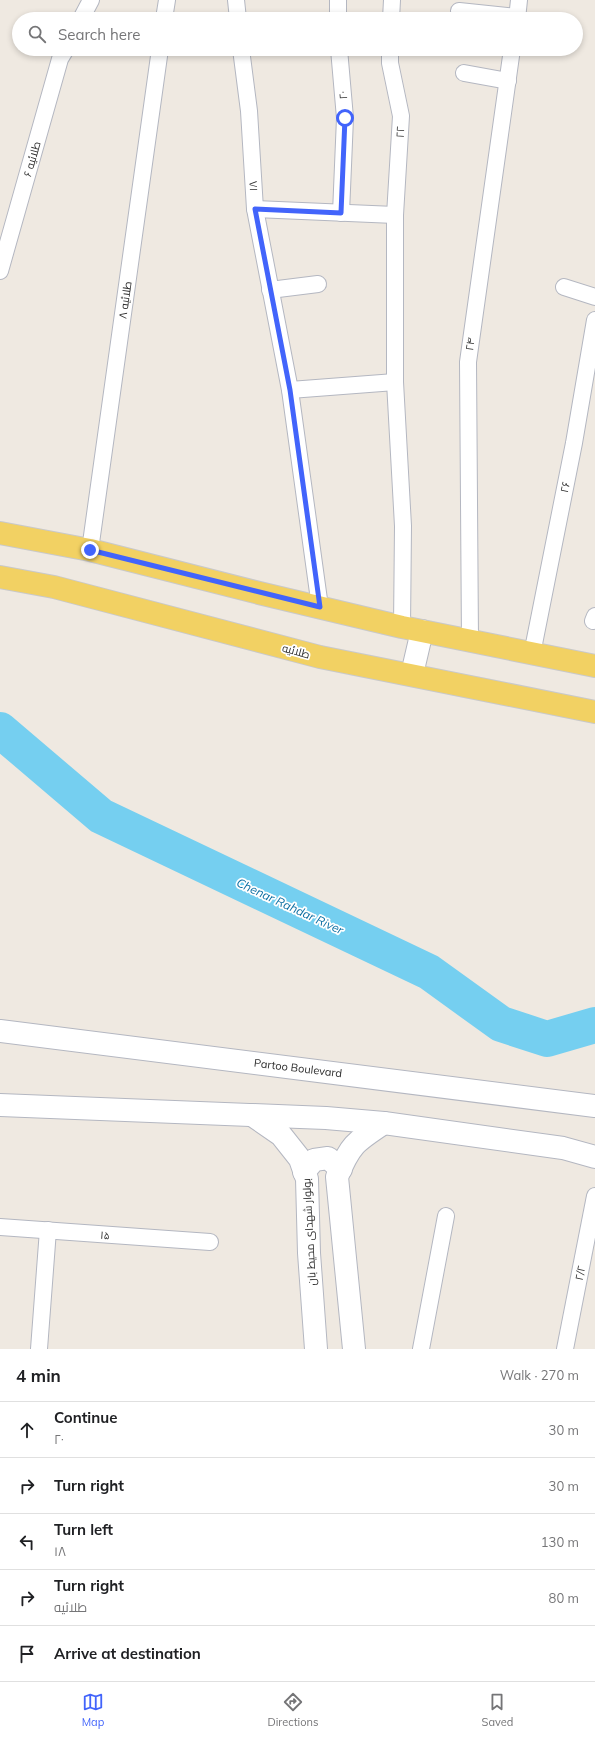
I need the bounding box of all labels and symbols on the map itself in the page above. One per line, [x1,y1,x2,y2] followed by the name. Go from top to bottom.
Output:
[336,90,350,100] street label: ۲۰
[336,109,354,127] route start
[393,126,407,138] street label: ۲۲
[20,140,44,178] street label: طلائیه ۶
[246,180,260,191] street label: ۱۸
[115,280,135,320] street label: طلائیه ۸
[462,337,478,351] street label: ۲۴
[557,480,573,494] street label: ۲۶
[81,541,99,559] route end
[281,641,311,661] street label: طلائیه
[234,875,346,938] water label: Chenar Rahdar River
[253,1056,343,1080] street label: Partoo Boulevard
[299,1178,319,1286] street label: بولوار شهدای محیط بان
[100,1228,110,1242] street label: ۱۵
[572,1264,588,1282] street label: ۲/۲

